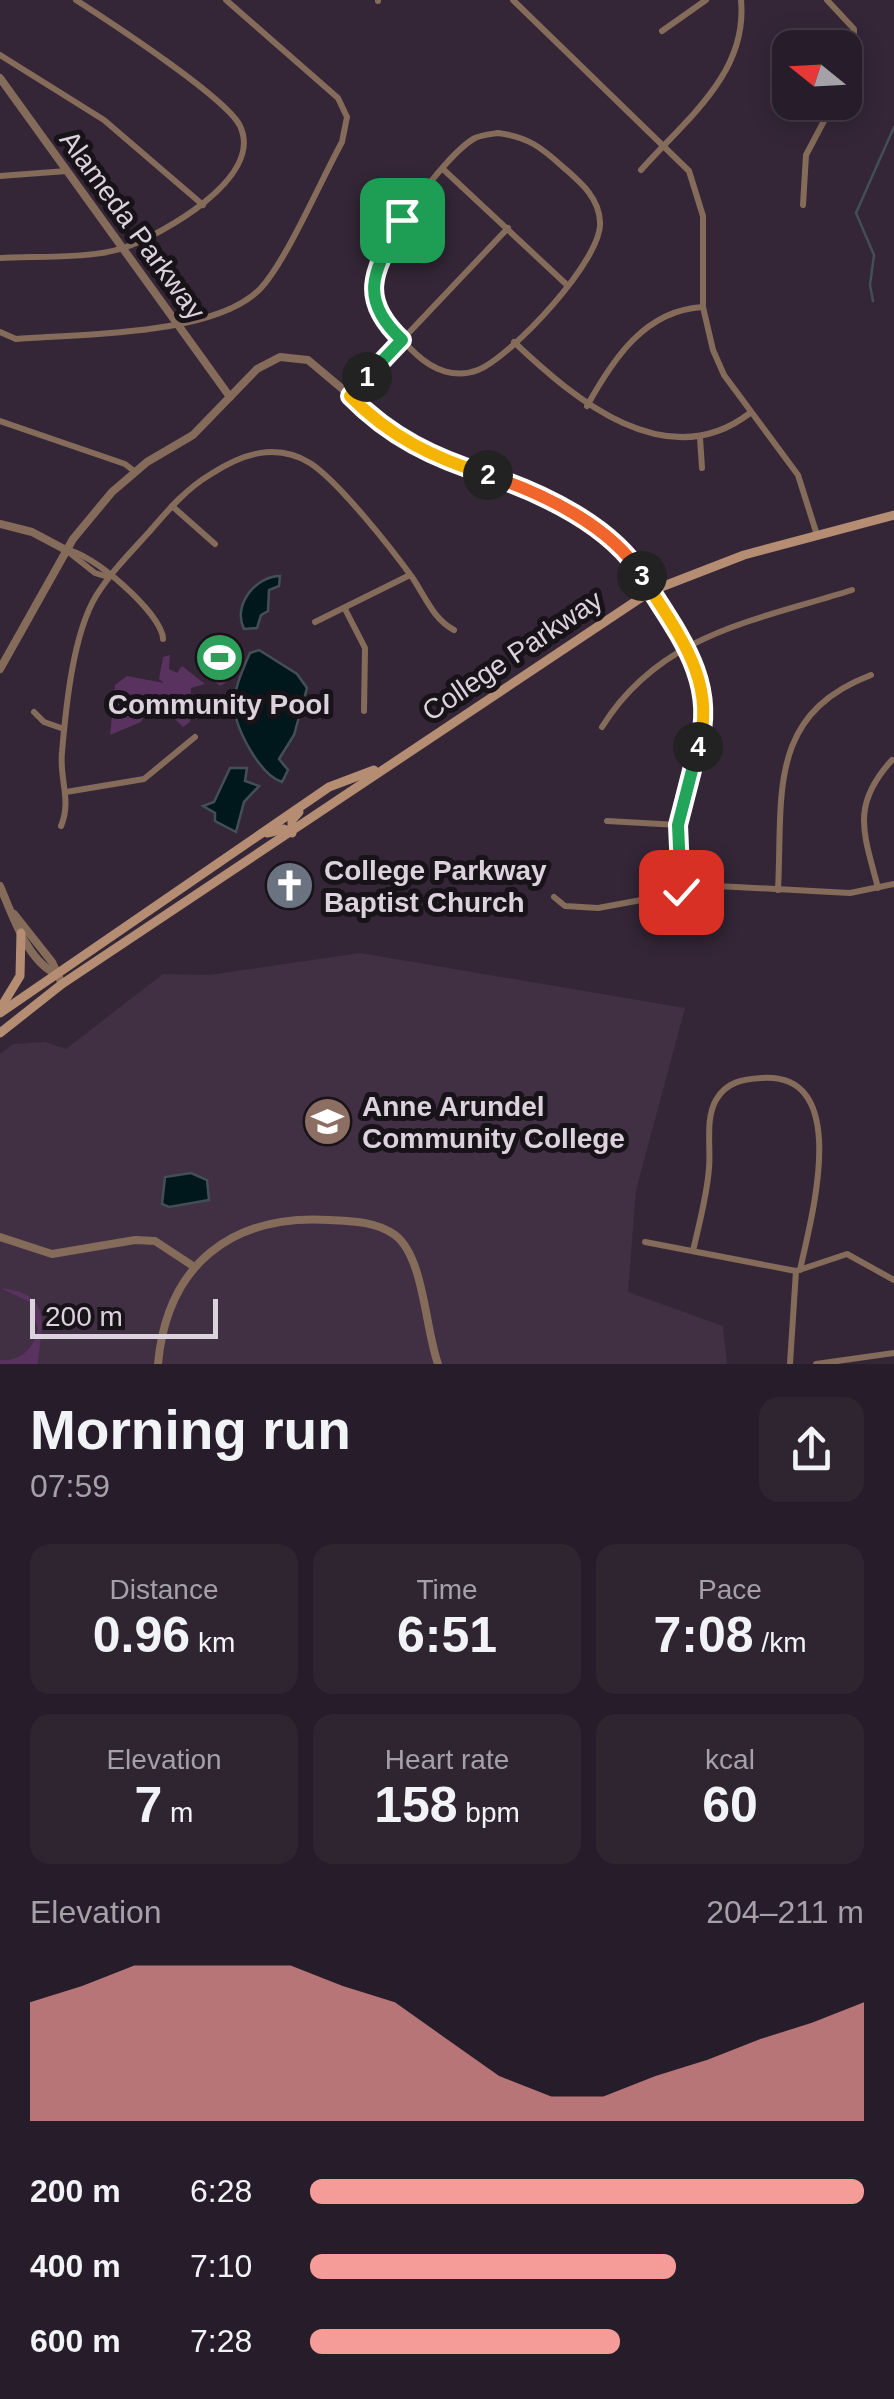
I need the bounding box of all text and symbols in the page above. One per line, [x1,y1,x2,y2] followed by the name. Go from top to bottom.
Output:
[772,30,862,120] north arrow
[772,30,862,120] map controls
[54,125,211,326] street label: Alameda Parkway
[360,178,445,263] pin
[375,193,430,248] icon: arrive
[342,352,392,402] pin: 1
[359,361,375,392] text: 1
[463,450,513,500] pin: 2
[480,459,496,490] text: 2
[617,551,667,601] pin: 3
[634,560,650,591] text: 3
[417,584,608,727] street label: College Parkway
[193,631,245,683] sports icon: Community Pool
[108,689,330,720] place label: Community Pool
[673,722,723,772] pin: 4
[690,731,706,762] text: 4
[639,850,724,935] pin
[324,855,547,918] place label: College Parkway Baptist Church
[263,860,315,912] church icon: College Parkway Baptist Church
[654,865,709,920] icon: check
[362,1091,625,1154] place label: Anne Arundel Community College
[301,1096,353,1148] school or university icon: Anne Arundel Community College
[30,1294,218,1338] scale bar
[45,1301,123,1332] text: 200 m
[759,1397,864,1502] button: share
[30,1399,351,1461] text: Morning run
[30,1468,110,1504] text: 07:59
[110,1574,218,1605] text: Distance
[416,1574,478,1605] text: Time
[698,1574,762,1605] text: Pace
[93,1607,190,1663] text: 0.96
[397,1607,497,1663] text: 6:51
[654,1607,754,1663] text: 7:08
[190,1627,235,1658] text: km
[754,1627,806,1658] text: /km
[106,1744,222,1775] text: Elevation
[385,1744,509,1775] text: Heart rate
[705,1744,755,1775] text: kcal
[135,1777,162,1833] text: 7
[374,1777,458,1833] text: 158
[702,1777,758,1833] text: 60
[162,1797,193,1828] text: m
[458,1797,520,1828] text: bpm
[30,1894,162,1930] text: Elevation
[706,1894,864,1930] text: 204–211 m
[30,2173,121,2209] text: 200 m
[190,2173,252,2209] text: 6:28
[30,2248,121,2284] text: 400 m
[190,2248,252,2284] text: 7:10
[30,2323,121,2359] text: 600 m
[190,2323,252,2359] text: 7:28

